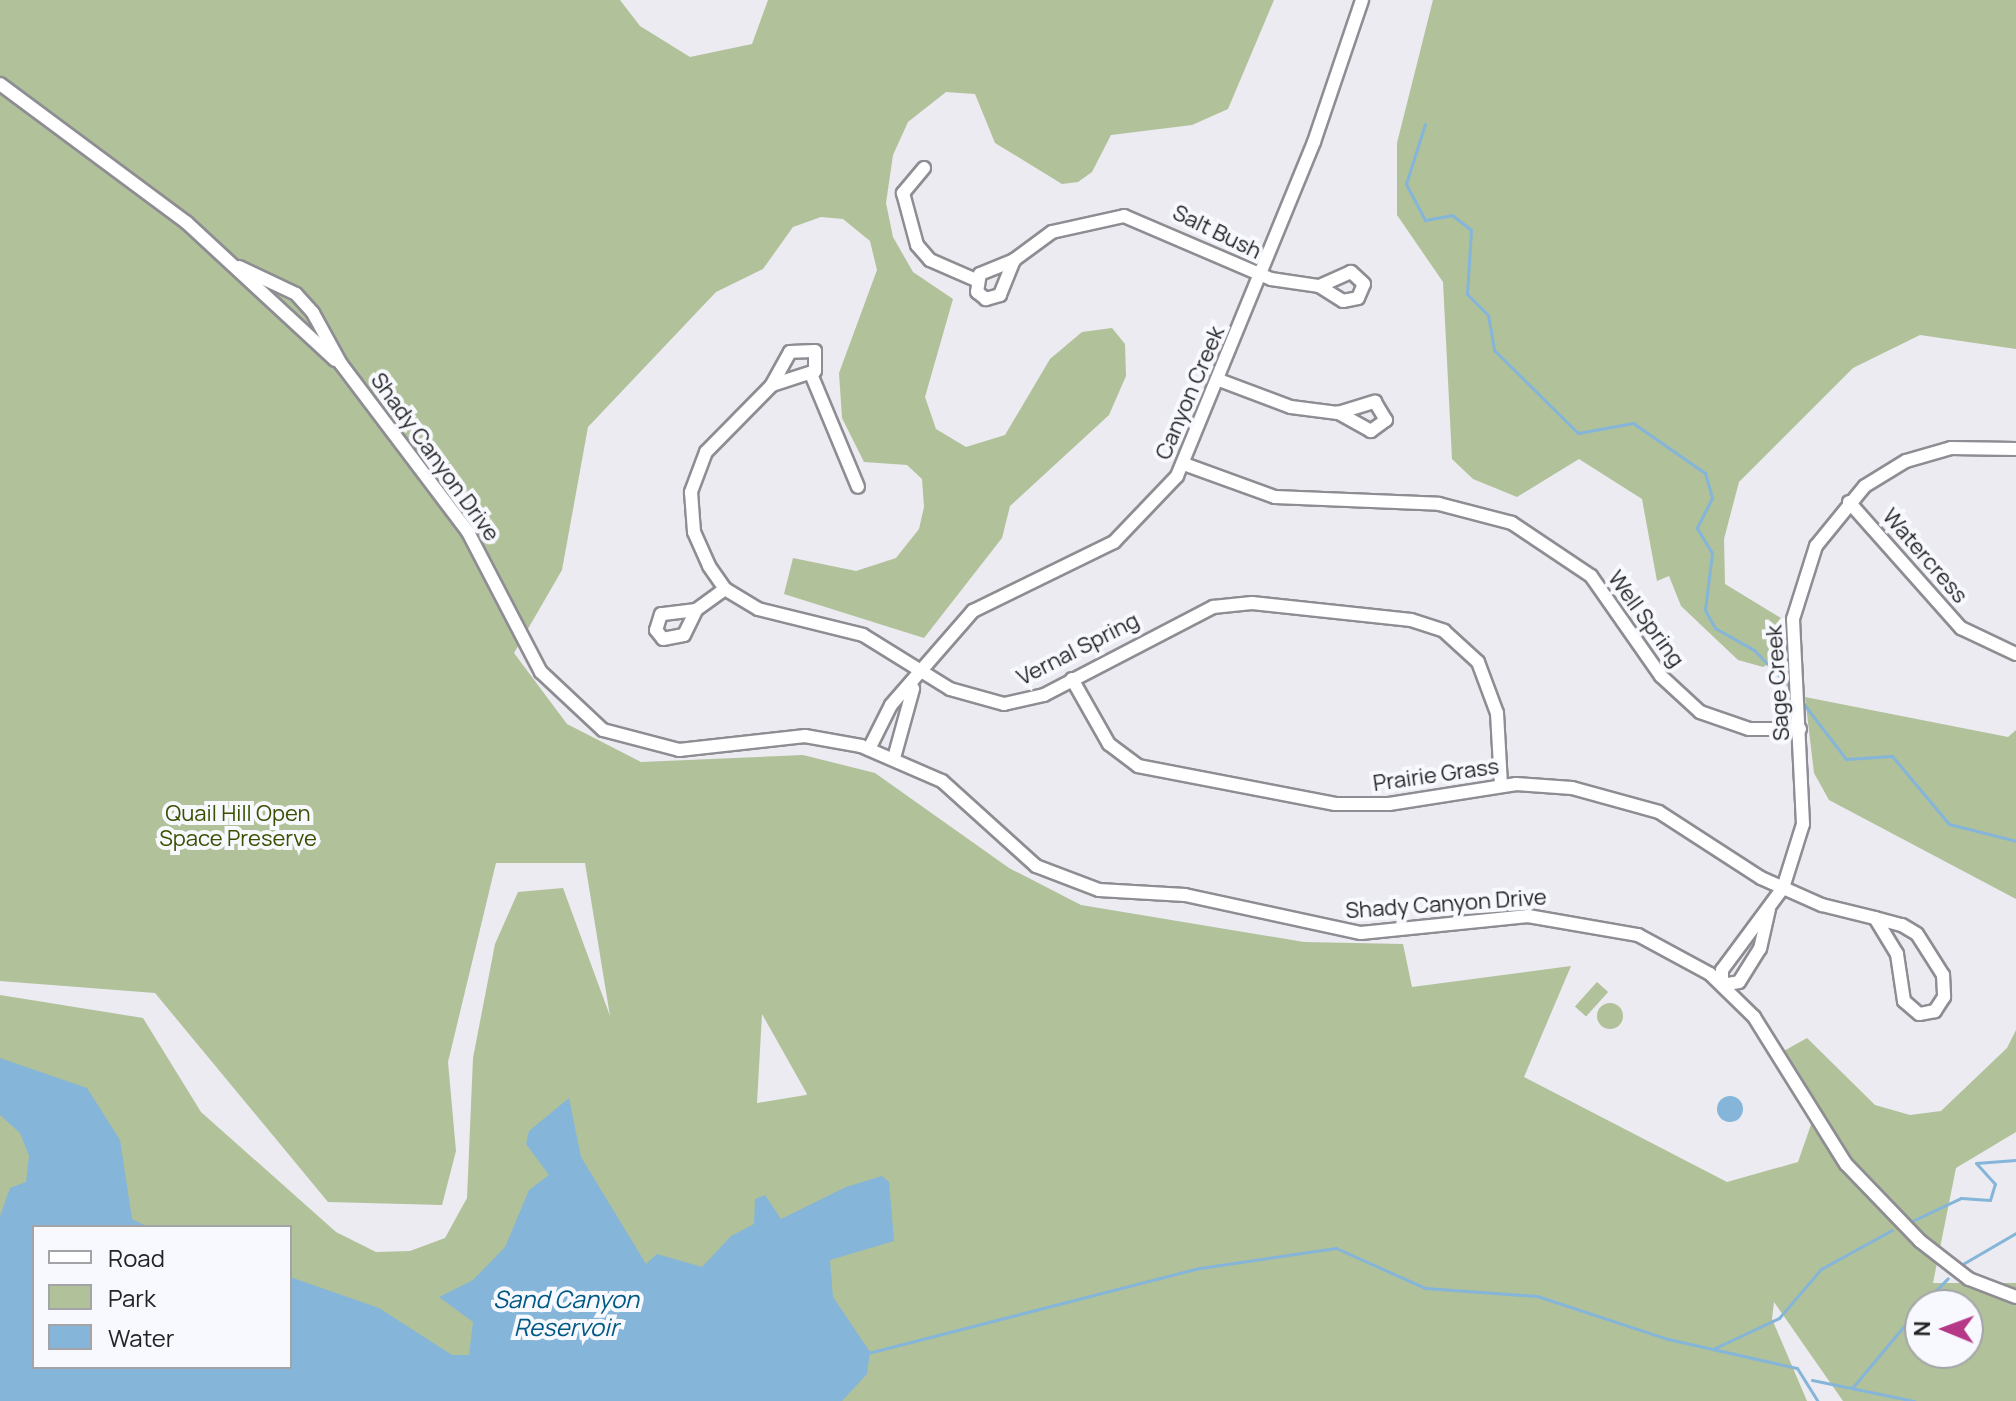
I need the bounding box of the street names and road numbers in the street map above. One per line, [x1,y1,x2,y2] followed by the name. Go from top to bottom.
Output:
[1168,199,1266,265] street label: Salt Bush
[1150,322,1230,464] street label: Canyon Creek
[365,368,505,546] street label: Shady Canyon Drive
[1877,503,1973,609] street label: Watercress
[1602,566,1690,672] street label: Well Spring
[1013,607,1143,691] street label: Vernal Spring
[1761,624,1795,742] street label: Sage Creek
[1371,753,1501,797] street label: Prairie Grass
[1345,884,1547,924] street label: Shady Canyon Drive

